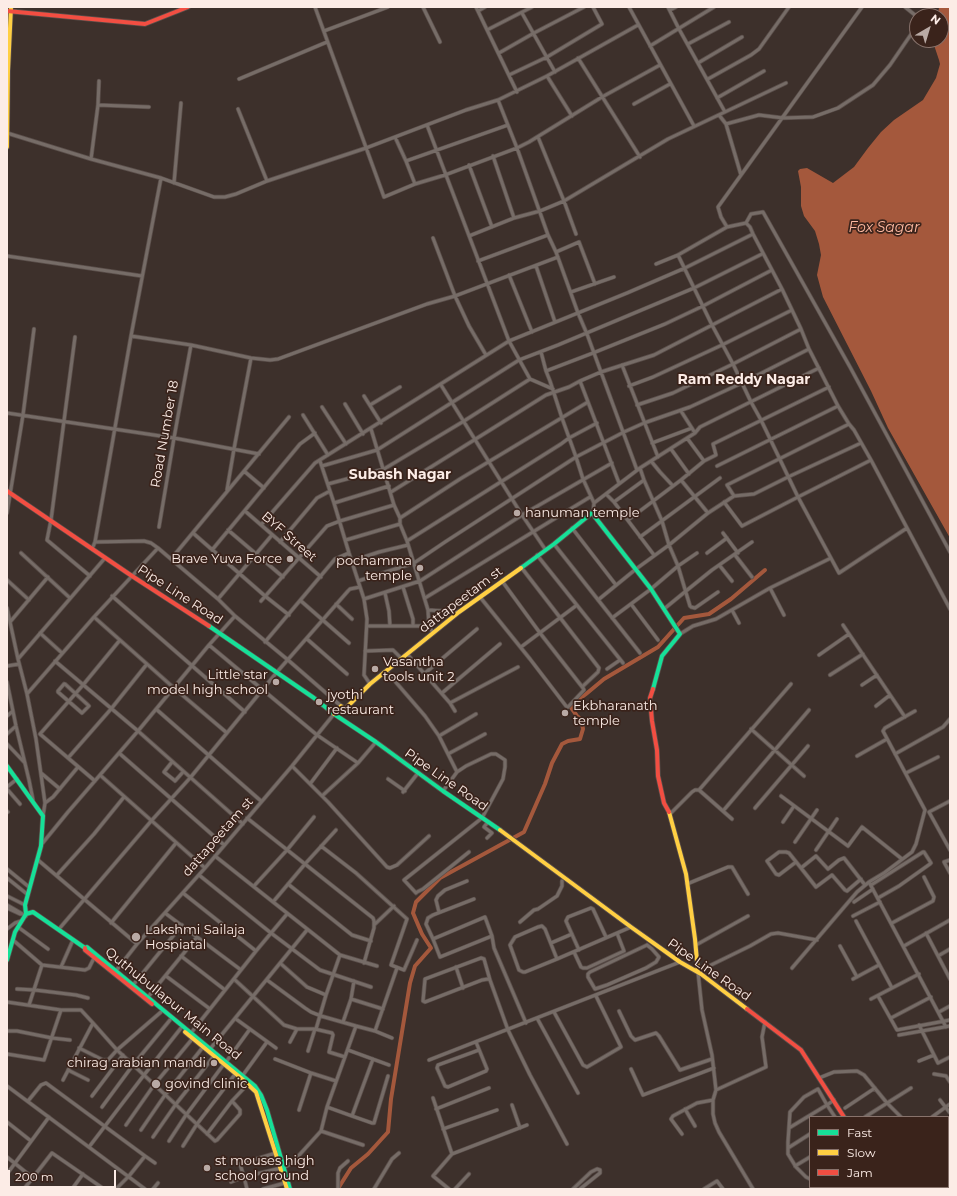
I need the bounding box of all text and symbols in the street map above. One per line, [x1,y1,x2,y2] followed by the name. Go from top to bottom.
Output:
[909,8,949,48] north arrow
[928,11,944,28] text: N
[848,220,920,236] water label: Fox Sagar
[678,372,810,388] district label: Ram Reddy Nagar
[148,379,182,489] street label: Road Number 18
[349,467,451,483] district label: Subash Nagar
[525,505,639,521] place label: hanuman temple
[512,508,522,518] marker: hanuman temple
[258,509,320,565] street label: BYF Street
[171,551,282,567] place label: Brave Yuva Force
[336,553,412,584] place label: pochamma temple
[285,554,295,564] marker: Brave Yuva Force
[135,562,225,628] street label: Pipe Line Road
[415,563,425,573] marker: pochamma temple
[416,564,506,636] street label: dattapeetam st
[383,654,455,685] place label: Vasantha tools unit 2
[370,664,380,674] marker: Vasantha tools unit 2
[147,667,268,698] place label: Little star model high school
[271,677,281,687] marker: Little star model high school
[327,687,394,718] place label: jyothi restaurant
[314,697,324,707] marker: jyothi restaurant
[573,698,658,729] place label: Ekbharanath temple
[560,708,570,718] marker: Ekbharanath temple
[401,745,491,815] street label: Pipe Line Road
[179,794,257,880] street label: dattapeetam st
[145,922,245,953] place label: Lakshmi Sailaja Hospiatal
[130,931,142,943] marker: Lakshmi Sailaja Hospiatal
[664,935,754,1005] street label: Pipe Line Road
[102,944,244,1064] street label: Quthubullapur Main Road
[67,1055,206,1071] place label: chirag arabian mandi
[209,1058,219,1068] marker: chirag arabian mandi
[165,1076,247,1092] place label: govind clinic
[150,1078,162,1090] marker: govind clinic
[809,1116,949,1188] legend
[847,1125,872,1140] text: Fast
[847,1145,876,1160] text: Slow
[215,1153,315,1184] place label: st mouses high school ground
[10,1162,118,1188] scale bar
[202,1163,212,1173] marker: st mouses high school ground
[847,1165,873,1180] text: Jam
[15,1169,54,1184] text: 200 m

